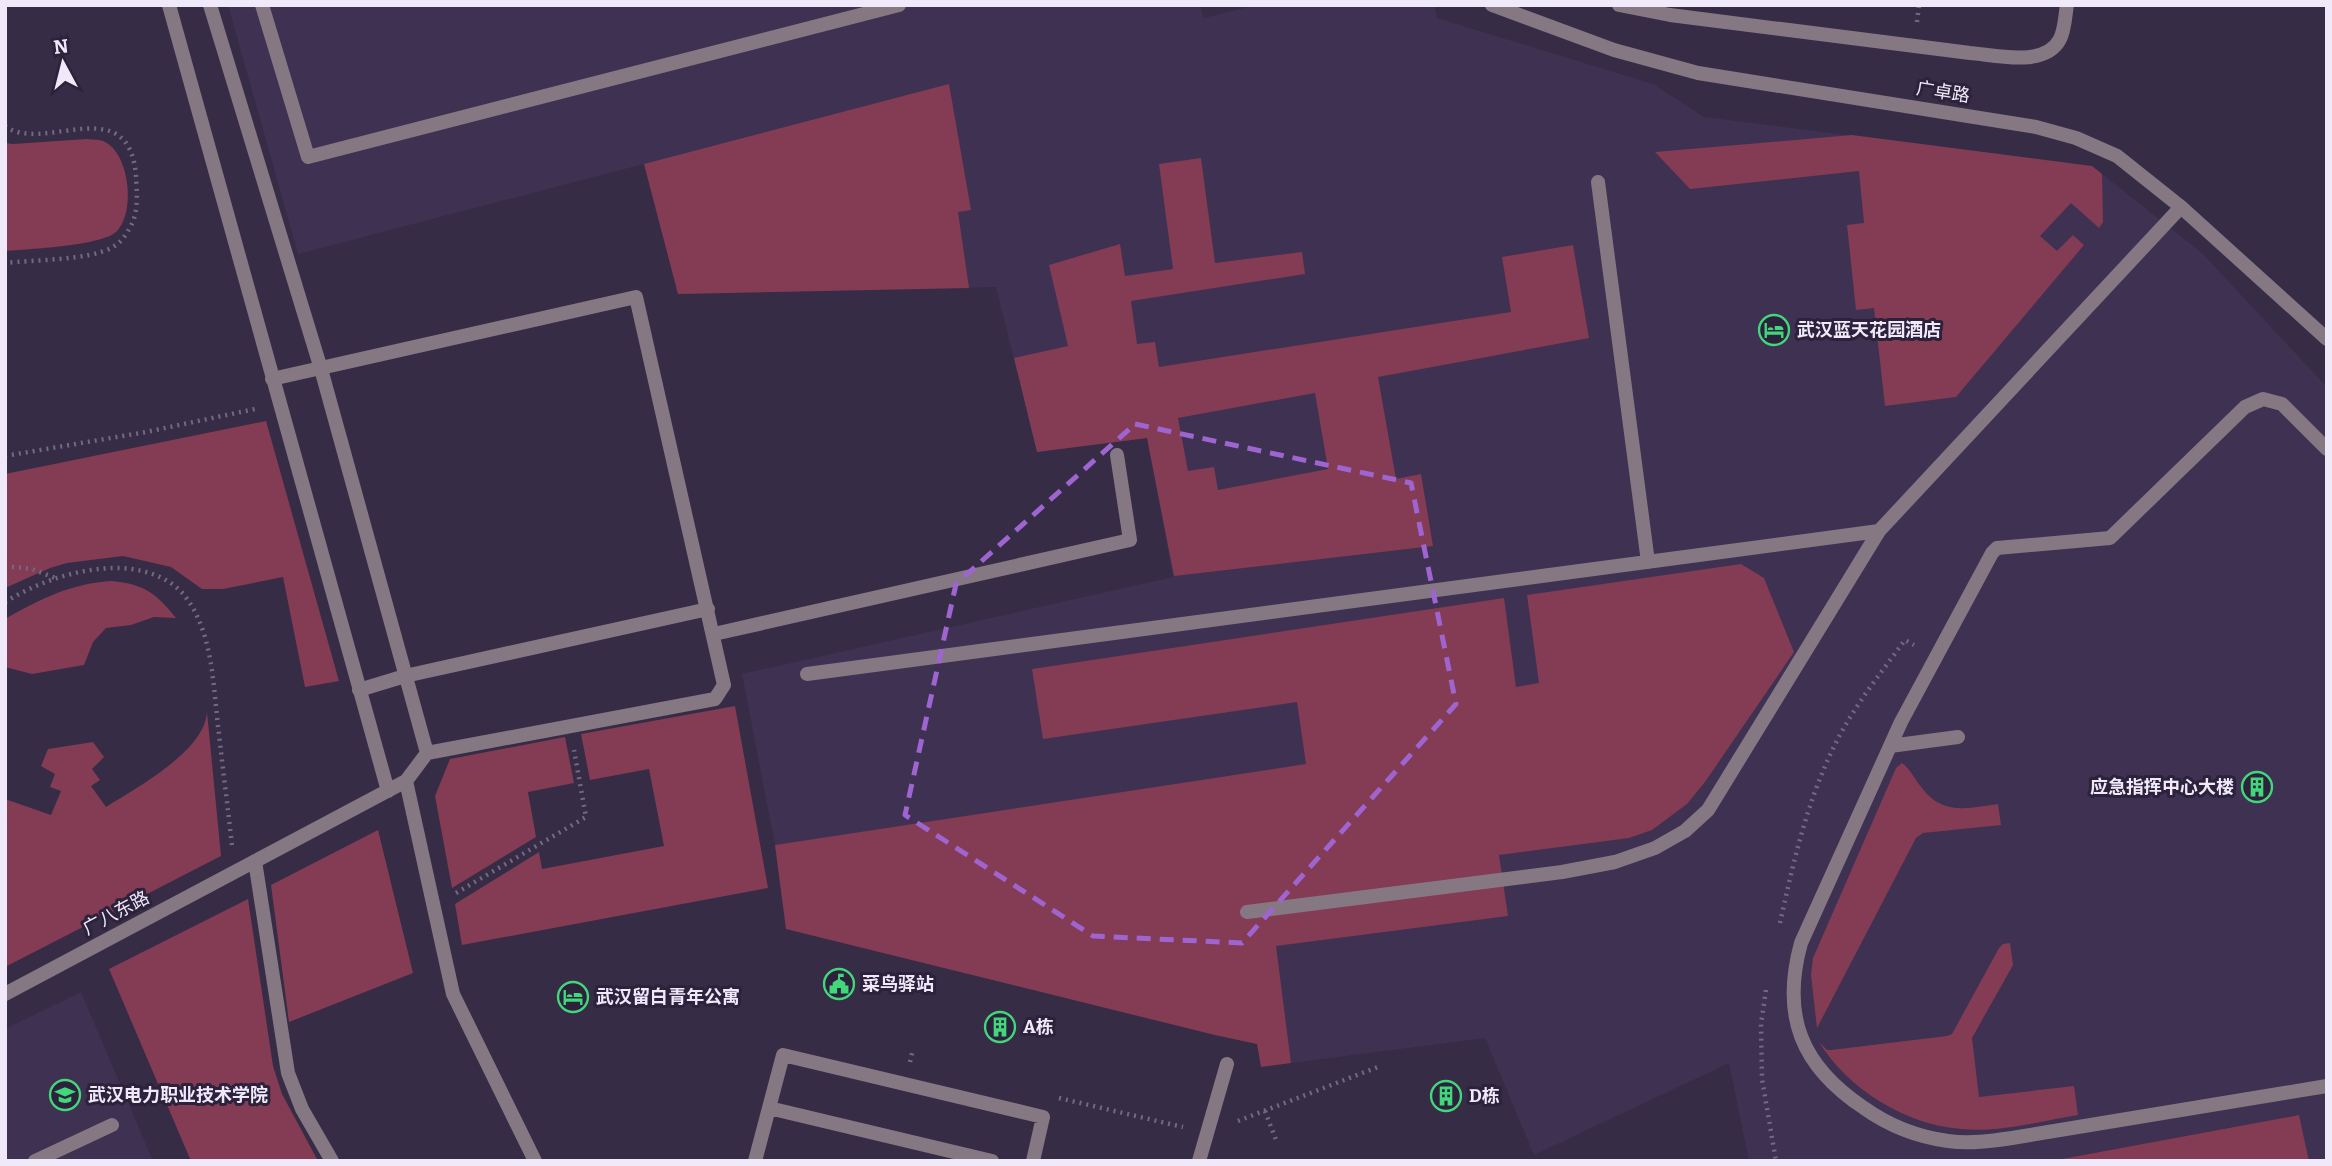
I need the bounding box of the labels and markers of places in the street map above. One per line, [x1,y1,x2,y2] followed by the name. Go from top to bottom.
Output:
[1757,313,1791,347] hotel icon: 武汉蓝天花园酒店
[1797,319,1941,341] place label: 武汉蓝天花园酒店
[2240,770,2274,804] building icon: 应急指挥中心大楼
[2090,776,2234,798] place label: 应急指挥中心大楼
[822,967,856,1001] public building icon: 菜鸟驿站
[862,973,934,995] place label: 菜鸟驿站
[556,980,590,1014] hotel icon: 武汉留白青年公寓
[596,986,740,1008] place label: 武汉留白青年公寓
[983,1010,1017,1044] building icon: A栋
[1023,1016,1054,1038] place label: A栋
[48,1078,82,1112] school or university icon: 武汉电力职业技术学院
[1429,1079,1463,1113] building icon: D栋
[88,1084,268,1106] place label: 武汉电力职业技术学院
[1469,1085,1500,1107] place label: D栋

